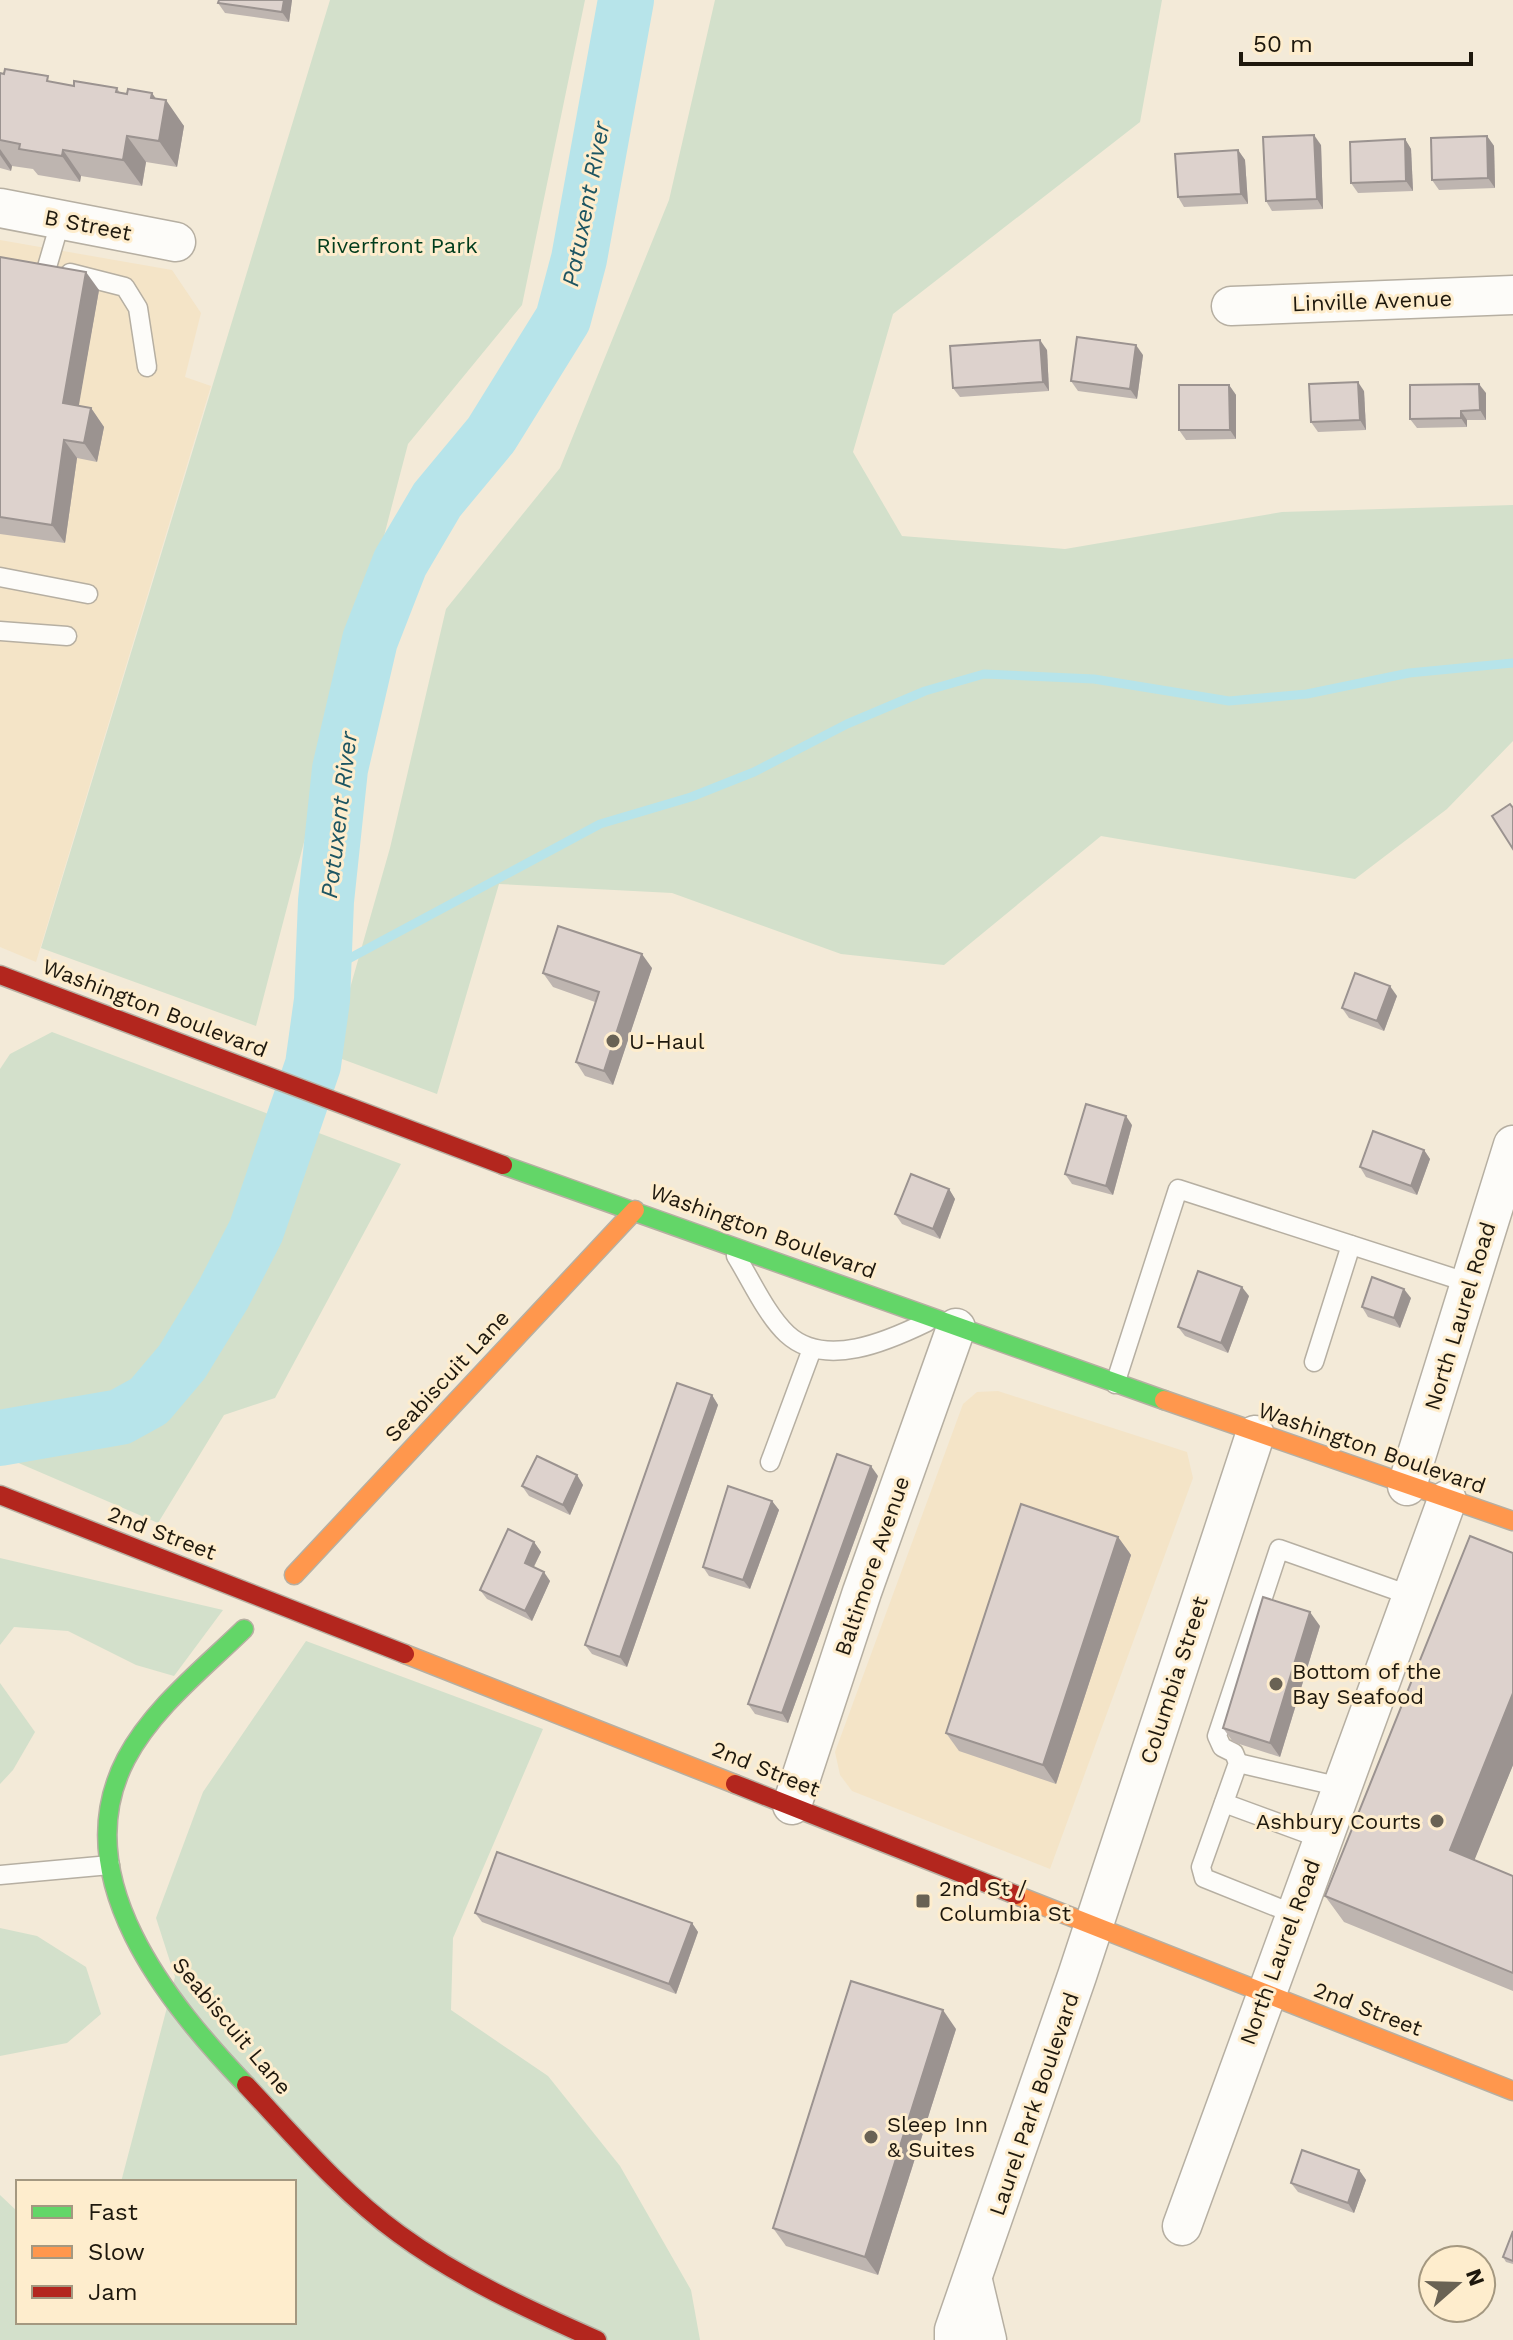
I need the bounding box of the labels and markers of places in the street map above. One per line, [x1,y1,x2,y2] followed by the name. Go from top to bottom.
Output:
[629,1029,705,1054] place label: U-Haul
[604,1032,622,1050] marker: U-Haul
[1292,1659,1441,1709] place label: Bottom of the Bay Seafood
[1267,1675,1285,1693] marker: Bottom of the Bay Seafood
[1256,1809,1421,1834] place label: Ashbury Courts
[1428,1812,1446,1830] marker: Ashbury Courts
[939,1876,1071,1926] place label: 2nd St / Columbia St
[914,1892,932,1910] marker: 2nd St / Columbia St
[887,2112,988,2162] place label: Sleep Inn & Suites
[862,2128,880,2146] marker: Sleep Inn & Suites

